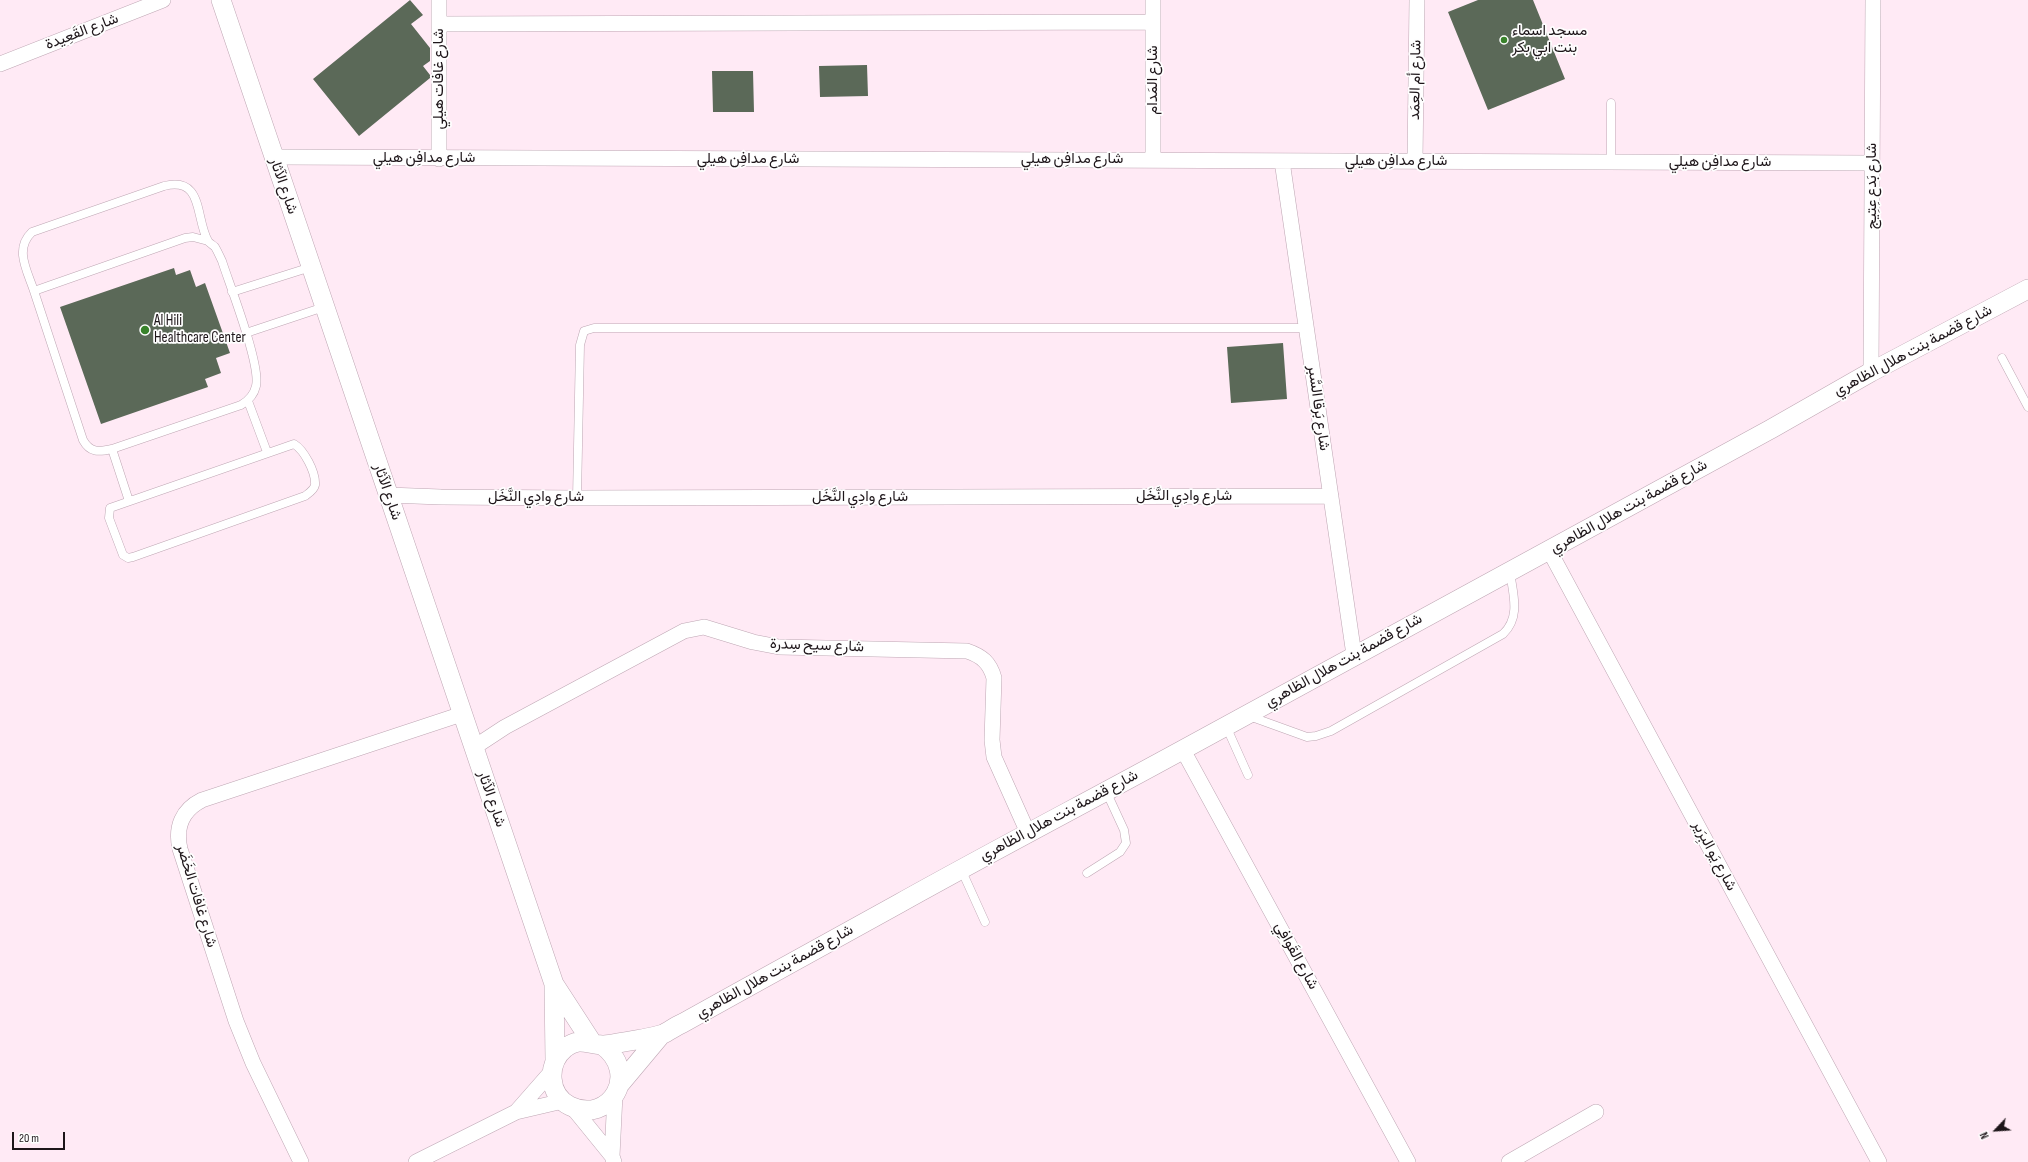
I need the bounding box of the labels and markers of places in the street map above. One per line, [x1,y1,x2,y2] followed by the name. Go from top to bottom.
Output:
[1512,22,1587,57] place label: مسجد اسماء بنت ابي بكر
[1499,35,1509,45] marker: مسجد اسماء بنت ابي بكر
[154,312,246,347] place label: Al Hili Healthcare Center
[139,324,151,336] marker: Al Hili Healthcare Center

